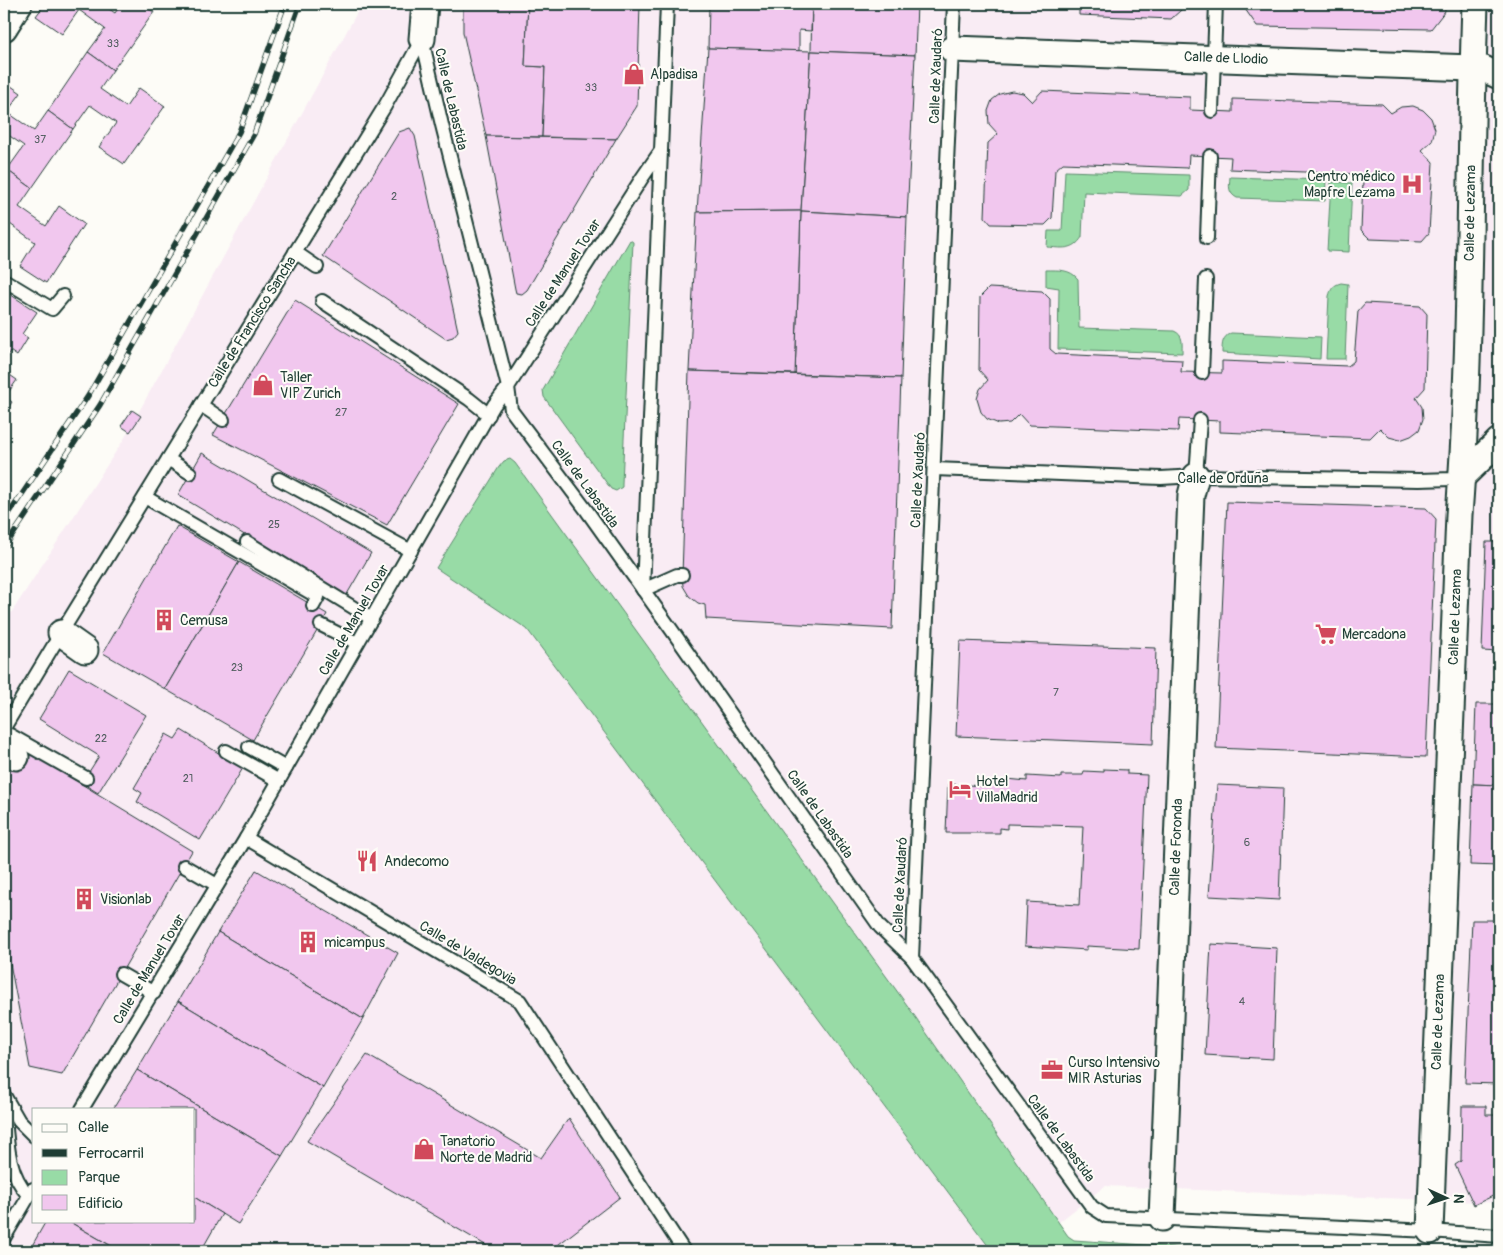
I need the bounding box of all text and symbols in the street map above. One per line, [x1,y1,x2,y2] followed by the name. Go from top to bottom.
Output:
[926,27,946,124] street label: Calle de Xaudaró
[107,37,119,50] house number: 33
[431,46,471,152] street label: Calle de Labastida
[1184,48,1269,68] street label: Calle de Llodio
[621,61,647,87] shop icon: Alpadisa
[650,66,698,83] place label: Alpadisa
[585,81,597,94] house number: 33
[34,133,46,146] house number: 37
[1461,165,1479,261] street label: Calle de Lezama
[1304,168,1395,201] place label: Centro médico Mapfre Lezama
[1399,171,1425,197] hospital icon: Centro médico Mapfre Lezama
[391,190,397,203] house number: 2
[522,216,604,330] street label: Calle de Manuel Tovar
[205,253,299,391] street label: Calle de Francisco Sancha
[280,369,341,402] place label: Taller VIP Zurich
[250,372,276,398] shop icon: Taller VIP Zurich
[335,406,347,419] house number: 27
[907,431,929,528] street label: Calle de Xaudaró
[547,437,623,531] street label: Calle de Labastida
[1178,470,1268,487] street label: Calle de Orduña
[268,518,280,531] house number: 25
[315,561,393,679] street label: Calle de Manuel Tovar
[1445,569,1465,665] street label: Calle de Lezama
[151,607,177,633] building icon: Cemusa
[180,612,228,629] place label: Cemusa
[1313,621,1339,647] supermarket icon: Mercadona
[1342,626,1406,643] place label: Mercadona
[231,661,243,674] house number: 23
[1053,686,1059,699] house number: 7
[95,732,107,745] house number: 22
[783,766,857,862] street label: Calle de Labastida
[183,772,193,785] house number: 21
[976,773,1038,806] place label: Hotel VillaMadrid
[947,776,973,802] hotel icon: Hotel VillaMadrid
[1166,798,1186,896] street label: Calle de Foronda
[889,836,911,933] street label: Calle de Xaudaró
[1244,836,1250,849] house number: 6
[354,848,380,874] restaurant icon: Andecomo
[384,853,450,870] place label: Andecomo
[71,886,97,912] building icon: Visionlab
[100,891,152,908] place label: Visionlab
[109,911,189,1027] street label: Calle de Manuel Tovar
[416,917,520,989] street label: Calle de Valdegovia
[295,929,321,955] building icon: micampus
[324,934,386,951] place label: micampus
[1428,974,1448,1070] street label: Calle de Lezama
[1239,995,1246,1008] house number: 4
[1068,1054,1161,1087] place label: Curso Intensivo MIR Asturias
[1039,1057,1065,1083] office icon: Curso Intensivo MIR Asturias
[1023,1091,1099,1185] street label: Calle de Labastida
[32,1108,195,1222] legend
[78,1118,109,1137] text: Calle
[440,1133,532,1166] place label: Tanatorio Norte de Madrid
[411,1136,437,1162] shop icon: Tanatorio Norte de Madrid
[78,1144,144,1163] text: Ferrocarril
[78,1168,121,1187] text: Parque
[1420,1172,1470,1222] north arrow
[1450,1193,1467,1204] text: N
[78,1194,123,1213] text: Edificio

